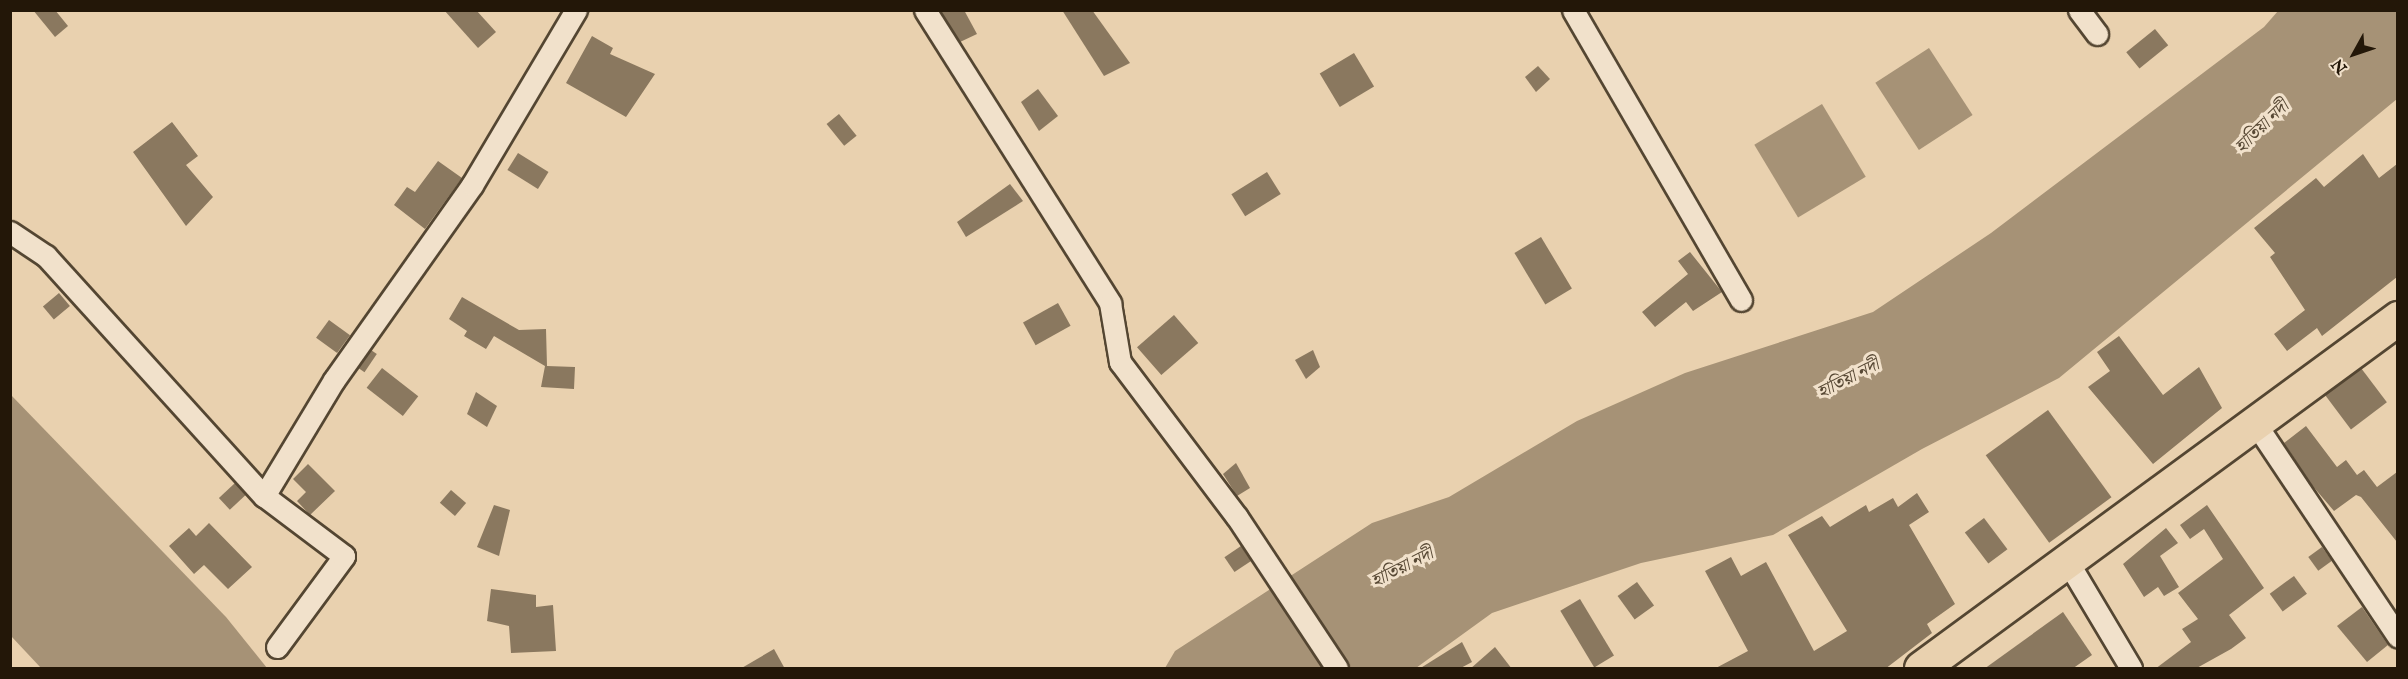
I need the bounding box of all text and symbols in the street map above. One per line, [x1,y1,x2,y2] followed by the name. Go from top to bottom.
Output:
[2324,24,2384,84] north arrow
[2328,54,2352,77] text: N
[2232,97,2294,159] water label: হাতিয়া নদী
[1815,355,1883,405] water label: হাতিয়া নদী
[1369,544,1437,594] water label: হাতিয়া নদী

